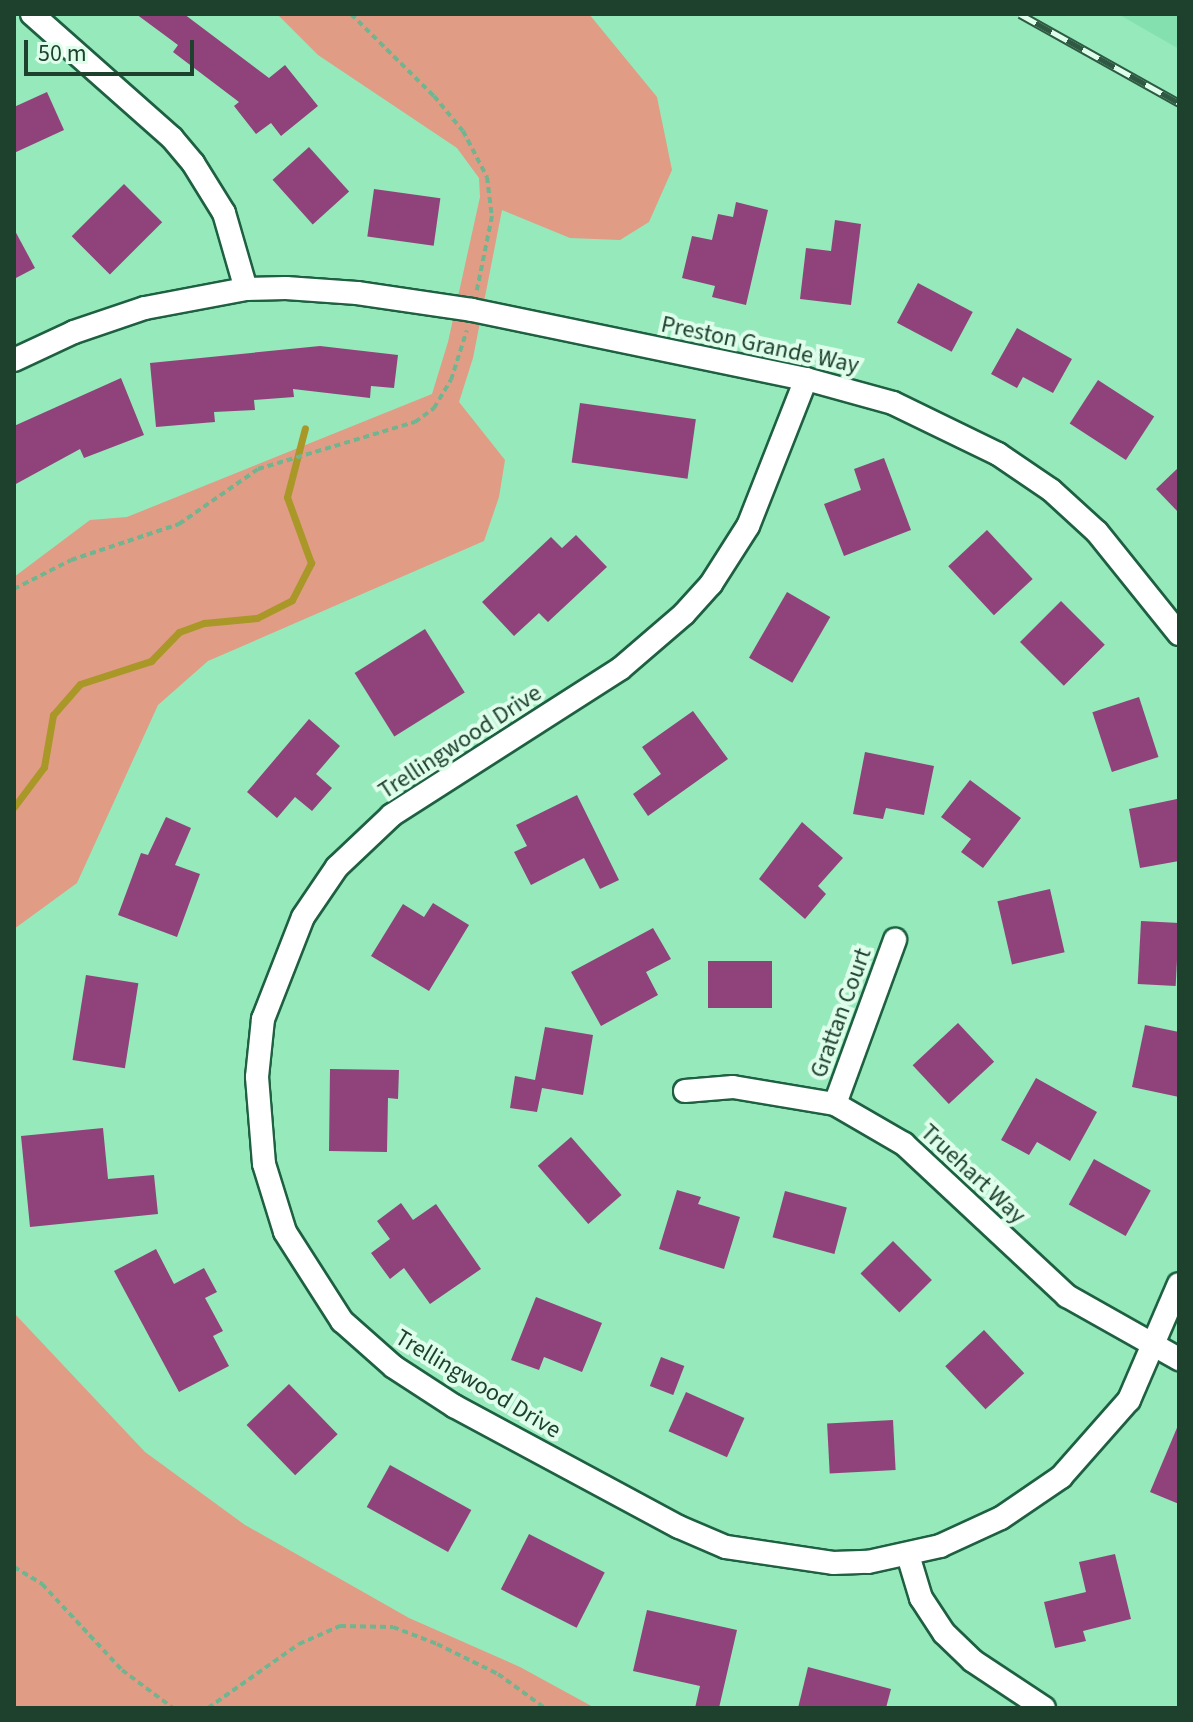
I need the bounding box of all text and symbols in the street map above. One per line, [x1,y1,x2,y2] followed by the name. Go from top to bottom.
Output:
[28,24,198,74] scale bar
[38,36,87,71] text: 50 m
[658,310,862,380] street label: Preston Grande Way
[373,679,547,805] street label: Trellingwood Drive
[804,944,878,1082] street label: Grattan Court
[914,1118,1032,1230] street label: Truehart Way
[390,1323,566,1445] street label: Trellingwood Drive

